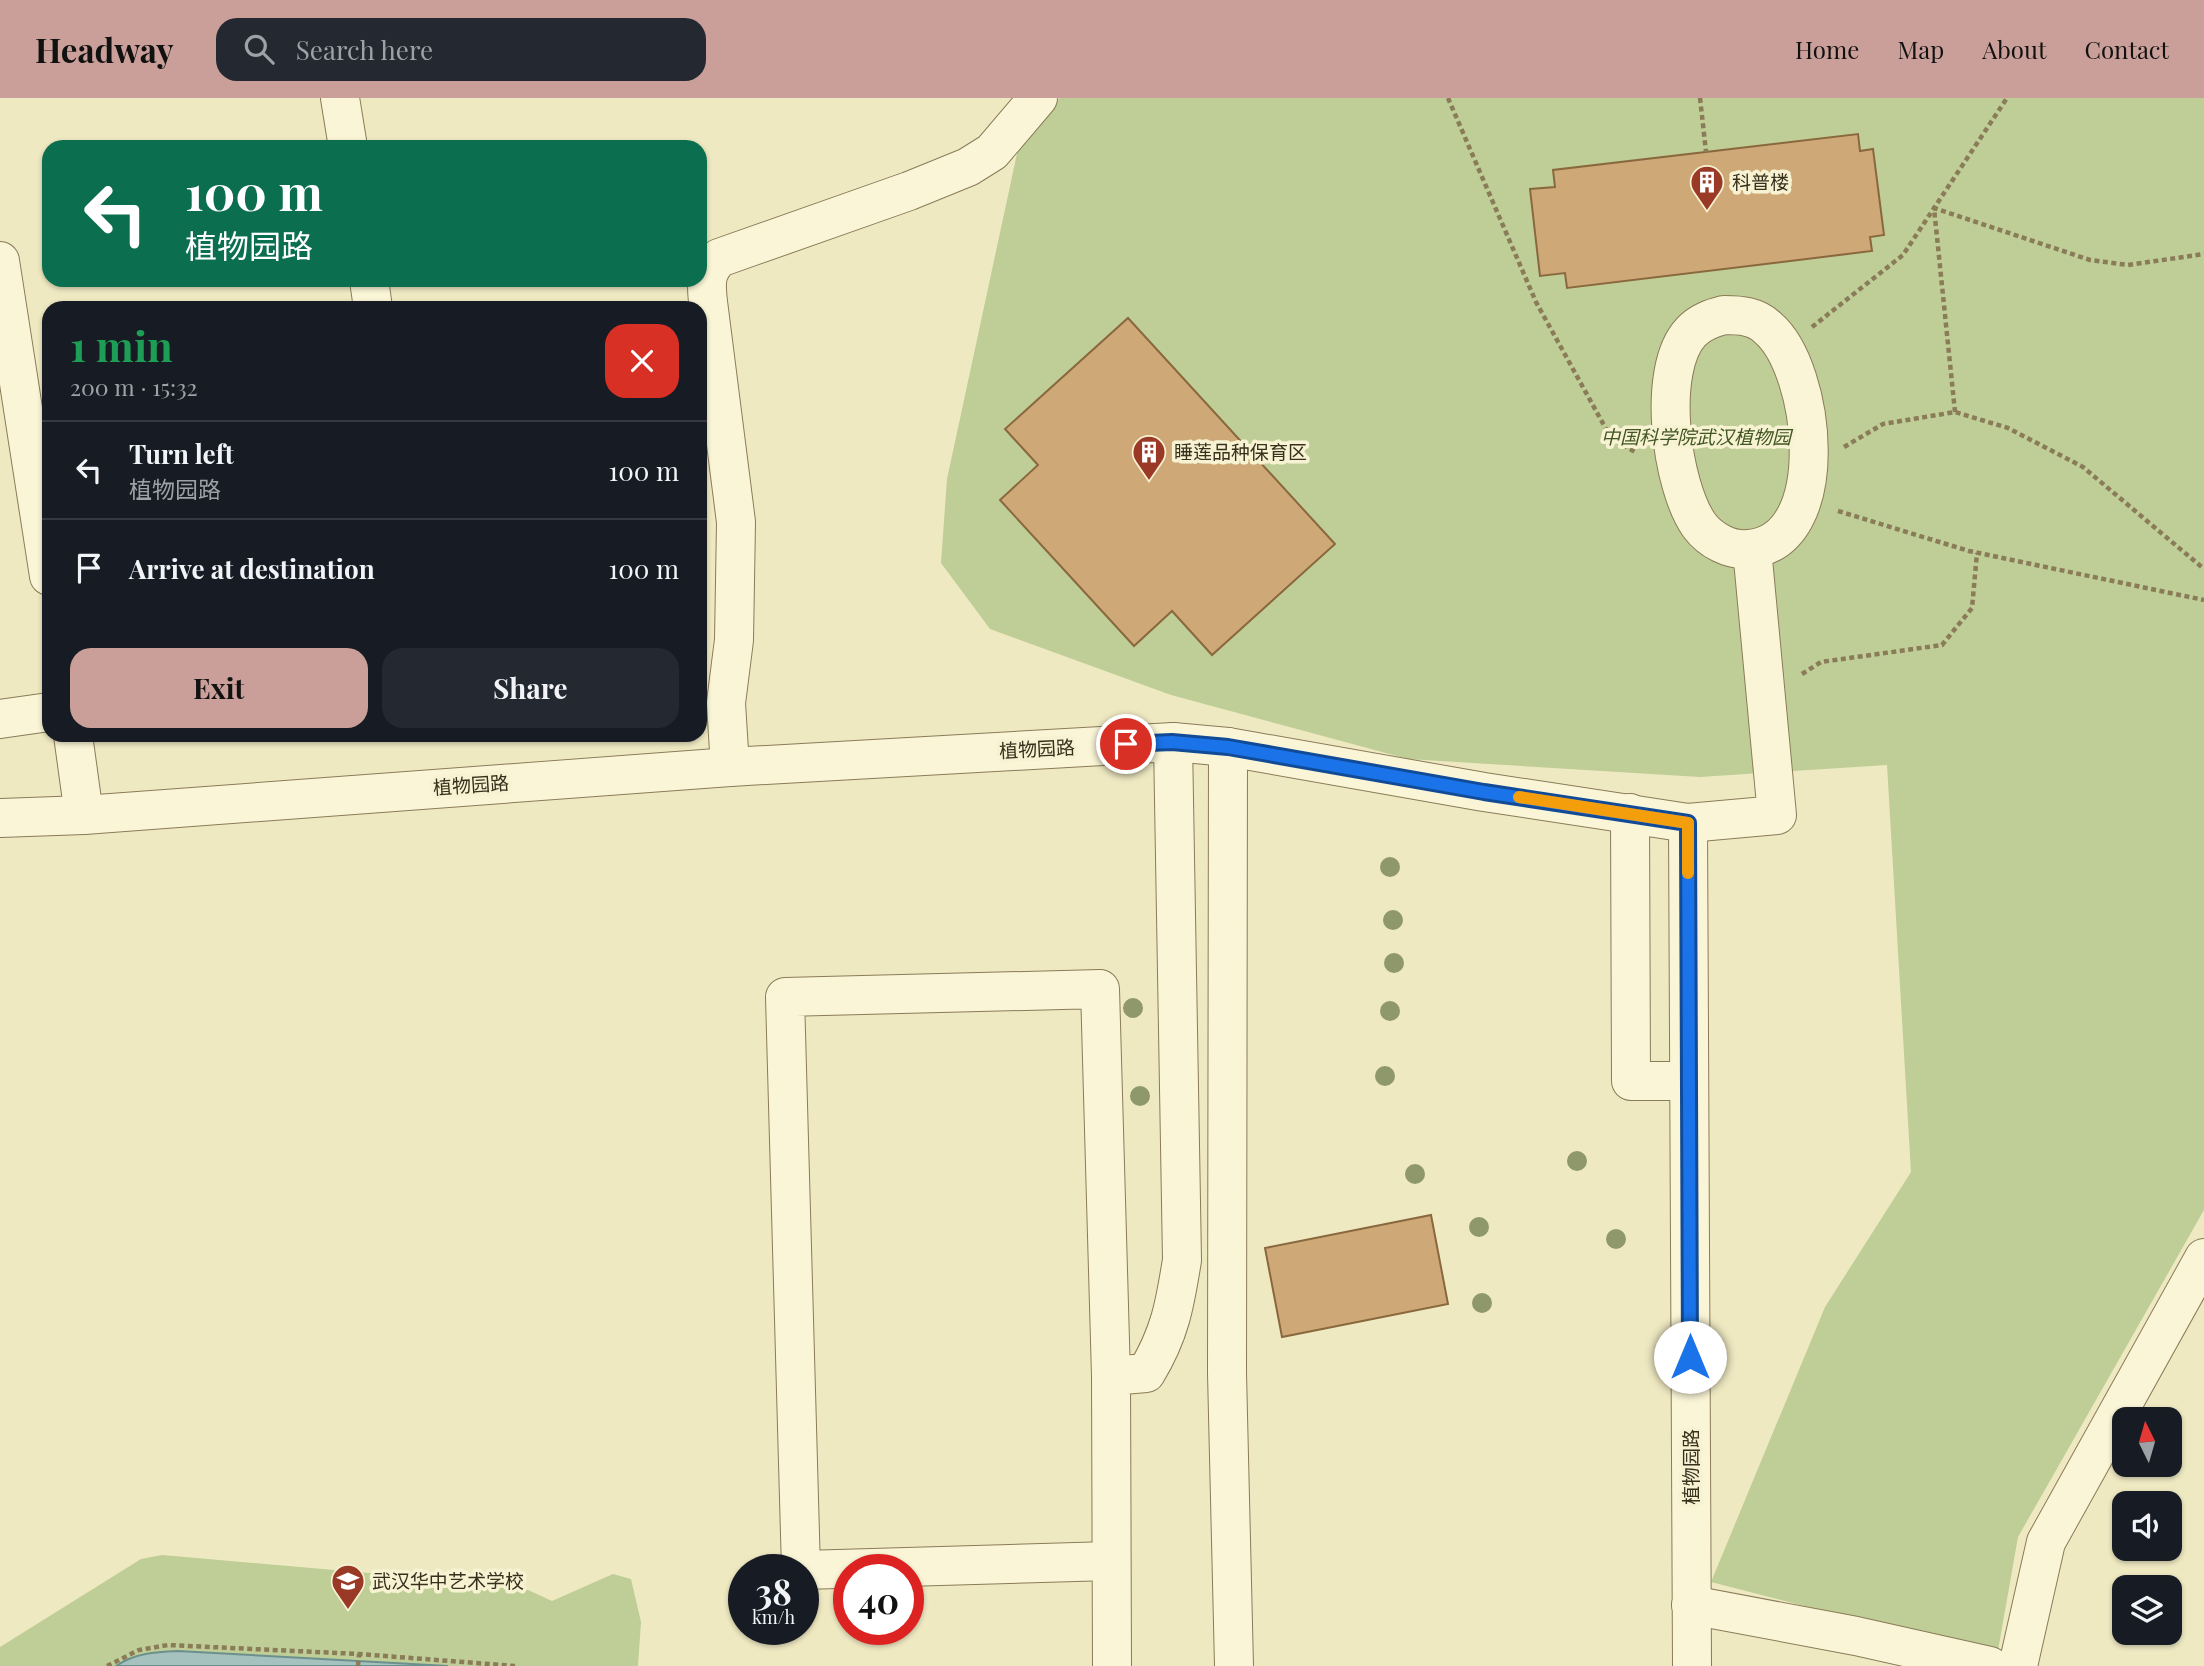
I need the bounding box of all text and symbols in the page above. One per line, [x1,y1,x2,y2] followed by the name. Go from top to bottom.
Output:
[216,18,706,81] search box
[35,27,174,71] text: Headway
[240,30,278,68] icon: search
[296,32,433,67] text: Search here
[1795,33,1859,65] text: Home
[1897,33,1944,65] text: Map
[1982,33,2046,65] text: About
[2084,33,2169,65] text: Contact
[185,158,323,223] text: 100 m
[1688,163,1726,212] building icon: 科普楼
[70,168,161,259] icon: left
[1732,168,1789,194] place label: 科普楼
[185,223,313,266] text: 植物园路
[70,317,173,373] text: 1 min
[605,324,679,398] button: close
[70,371,198,402] text: 200 m · 15:32
[1601,423,1794,449] park label: 中国科学院武汉植物园
[1130,433,1168,482] building icon: 睡莲品种保育区
[129,436,234,471] text: Turn left
[1174,438,1307,464] place label: 睡莲品种保育区
[70,451,108,489] icon: left
[609,453,679,488] text: 100 m
[129,473,221,504] text: 植物园路
[70,549,108,587] icon: arrive
[129,551,375,586] text: Arrive at destination
[609,551,679,586] text: 100 m
[70,648,368,728] button: Exit
[382,648,679,728] button: Share
[1096,714,1156,774] pin
[1107,725,1145,763] icon: arrive
[998,733,1076,763] street label: 植物园路
[432,768,510,800] street label: 植物园路
[1653,1320,1727,1394] position arrow
[2112,1407,2182,1477] north arrow
[2112,1407,2182,1645] map controls
[1677,1429,1703,1505] street label: 植物园路
[2112,1491,2182,1561] button: sound
[833,1554,924,1645] speed limit sign: 40
[329,1562,367,1611] school or university icon: 武汉华中艺术学校
[372,1567,524,1593] place label: 武汉华中艺术学校
[755,1567,792,1614] text: 38
[2112,1575,2182,1645] button: layers
[752,1605,795,1629] text: km/h

